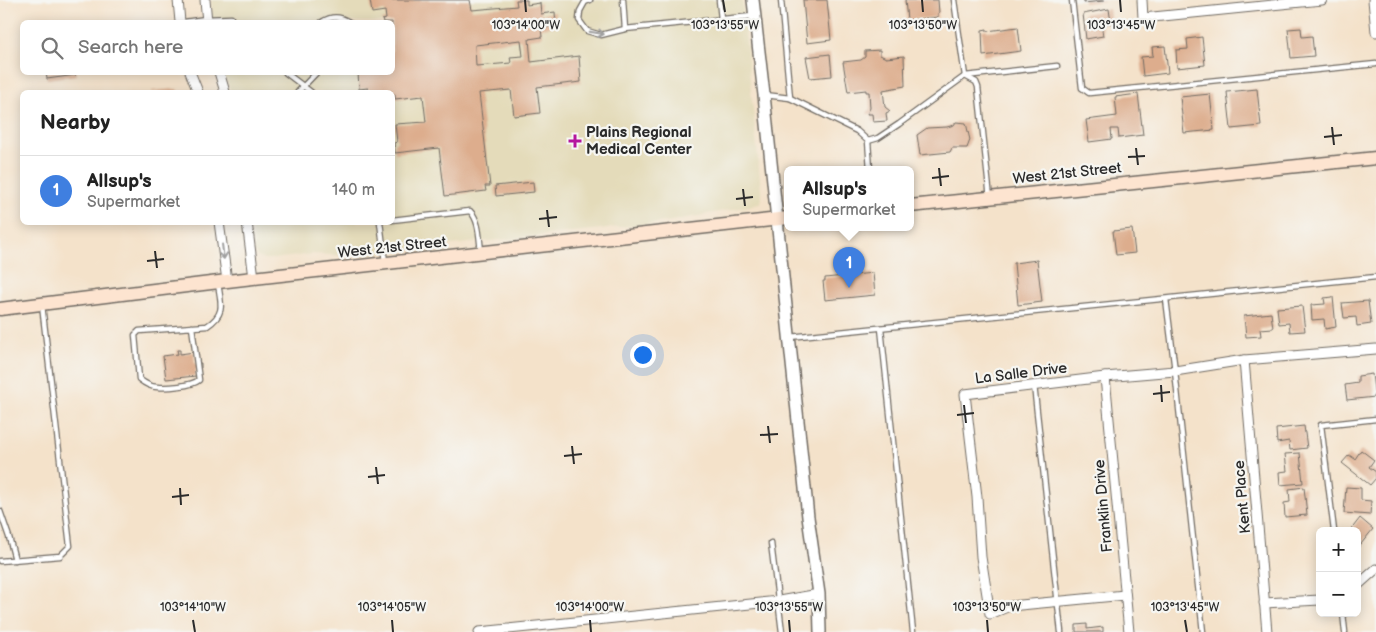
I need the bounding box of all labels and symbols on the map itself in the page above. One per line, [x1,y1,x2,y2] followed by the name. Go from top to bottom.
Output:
[492,18,560,33] text: 103°14'00"W
[691,18,759,33] text: 103°13'55"W
[889,18,957,33] text: 103°13'50"W
[1087,18,1155,33] text: 103°13'45"W
[589,28,605,38] one-way arrow
[586,123,693,159] place label: Plains Regional Medical Center
[568,134,582,148] marker: Plains Regional Medical Center
[1012,158,1123,189] street label: West 21st Street
[337,232,448,263] street label: West 21st Street
[218,244,228,260] one-way arrow
[833,247,865,288] pin: 1
[630,342,656,368] your location
[974,358,1068,389] street label: La Salle Drive
[1090,459,1117,553] street label: Franklin Drive
[1230,459,1255,534] street label: Kent Place
[160,600,226,615] text: 103°14'10"W
[358,600,426,615] text: 103°14'05"W
[556,600,624,615] text: 103°14'00"W
[755,600,823,615] text: 103°13'55"W
[953,600,1021,615] text: 103°13'50"W
[1151,600,1219,615] text: 103°13'45"W

